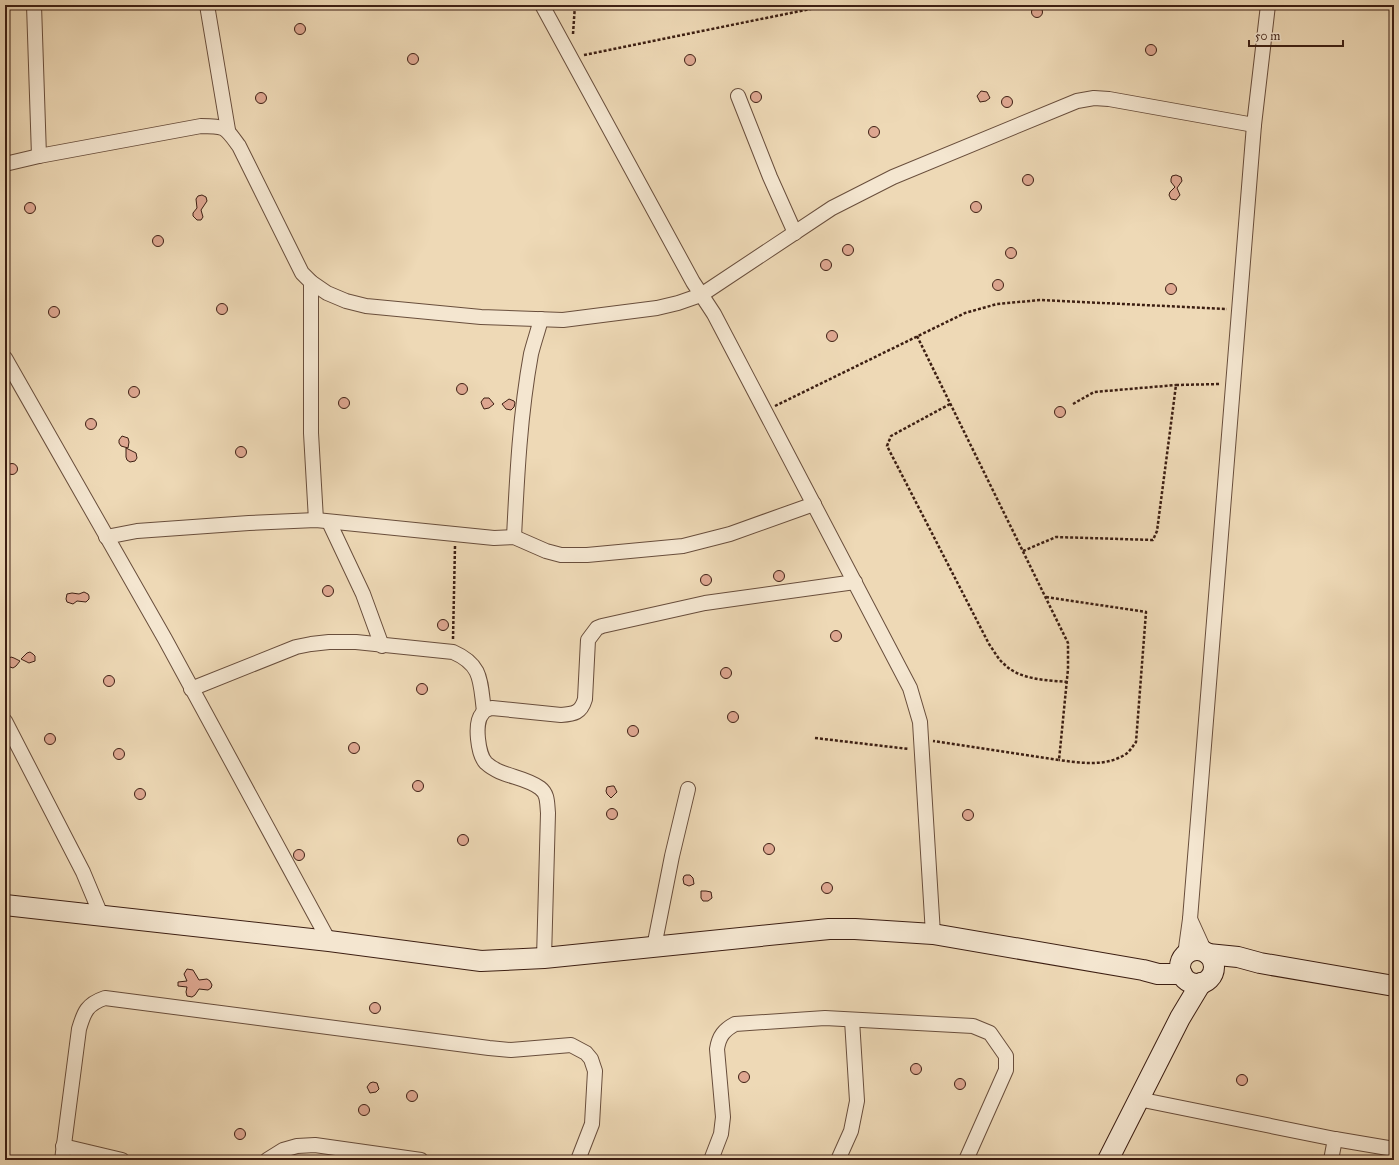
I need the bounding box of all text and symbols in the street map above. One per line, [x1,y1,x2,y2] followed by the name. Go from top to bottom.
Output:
[1249,22,1343,48] scale bar
[1255,29,1280,43] text: 50 m

